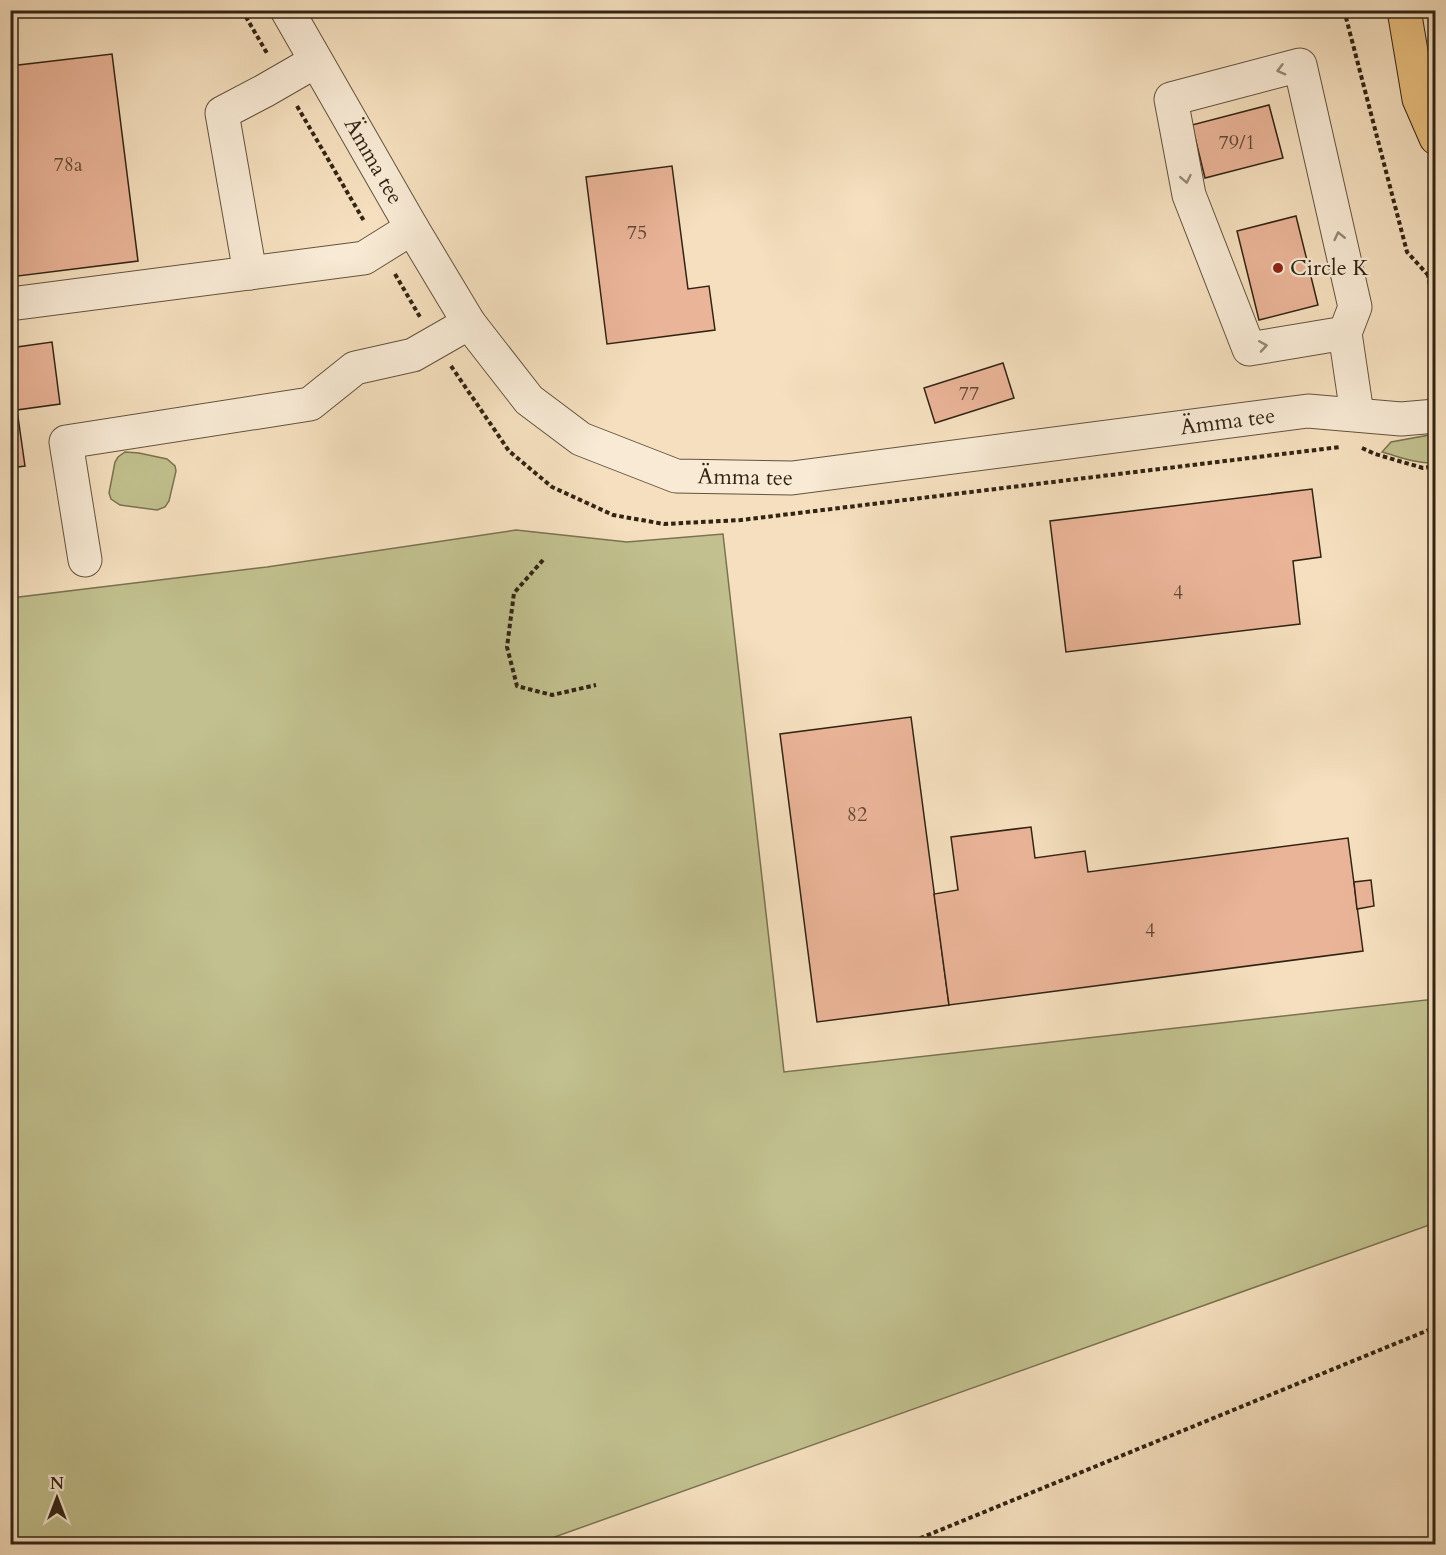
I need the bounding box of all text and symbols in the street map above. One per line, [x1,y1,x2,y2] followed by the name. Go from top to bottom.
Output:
[1276,63,1286,76] one-way arrow
[337,112,410,210] street label: Ämma tee
[1218,129,1256,156] house number: 79/1
[53,151,83,178] house number: 78a
[1179,174,1192,184] one-way arrow
[627,219,647,246] house number: 75
[1333,231,1346,241] one-way arrow
[1290,253,1370,283] place label: Circle K
[1271,261,1285,275] marker: Circle K
[1258,341,1267,353] one-way arrow
[959,380,979,407] house number: 77
[1179,400,1277,442] street label: Ämma tee
[697,461,793,493] street label: Ämma tee
[1173,579,1183,606] house number: 4
[847,801,867,828] house number: 82
[1145,917,1155,944] house number: 4
[27,1468,87,1528] north arrow
[50,1473,64,1495] text: N

